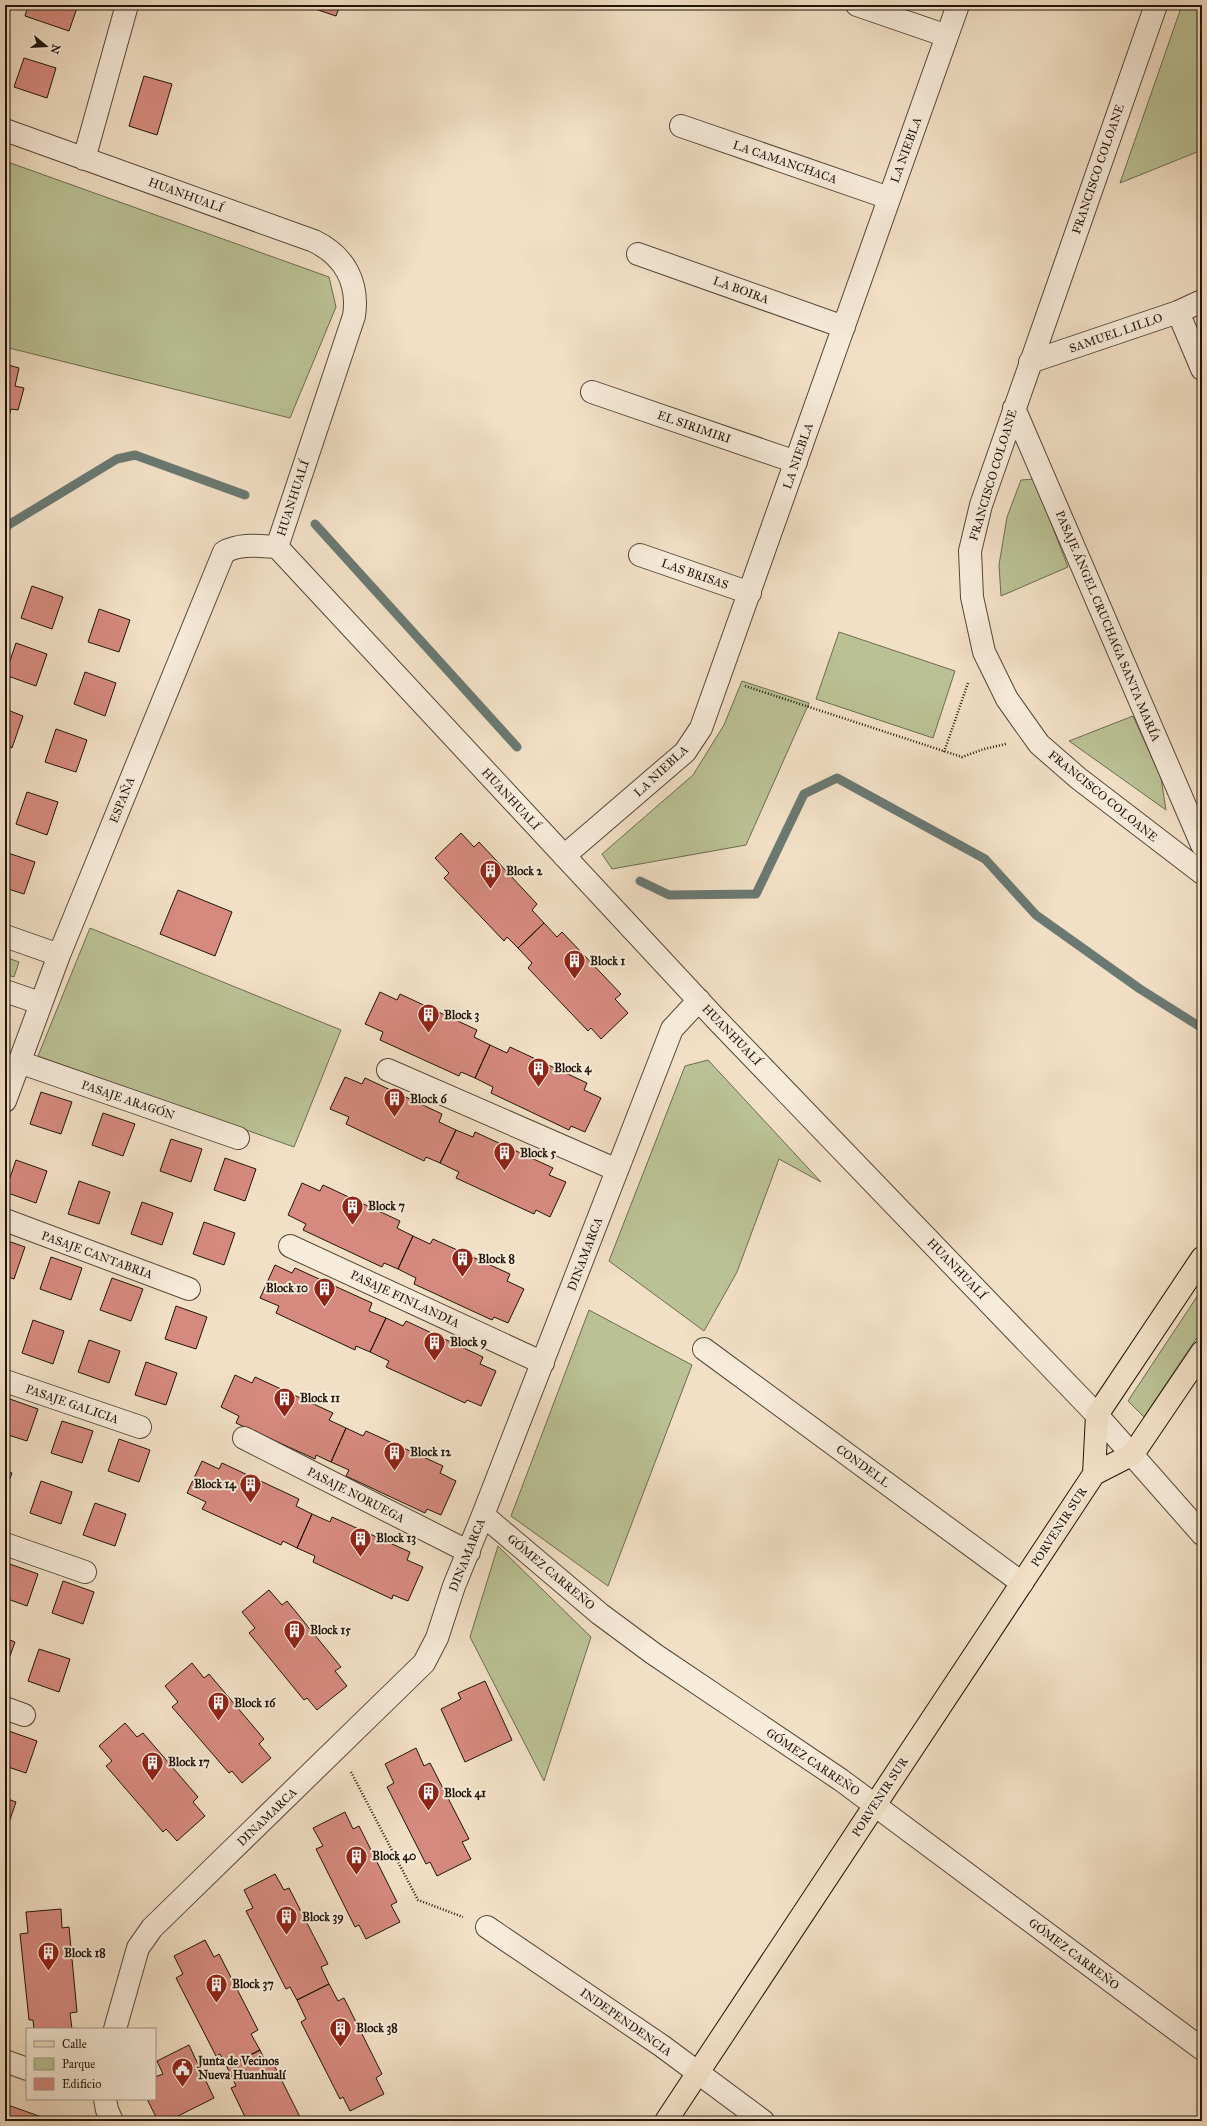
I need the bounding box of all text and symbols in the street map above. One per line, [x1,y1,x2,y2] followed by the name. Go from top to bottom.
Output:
[26,26,66,66] north arrow
[47,42,63,56] text: N
[1069,102,1127,236] street label: FRANCISCO COLOANE
[888,115,924,185] street label: LA NIEBLA
[731,138,839,186] street label: LA CAMANCHACA
[146,173,227,215] street label: HUANHUALÍ
[711,273,771,307] street label: LA BOIRA
[1068,310,1164,356] street label: SAMUEL LILLO
[966,407,1020,542] street label: FRANCISCO COLOANE
[655,408,733,446] street label: EL SIRIMIRI
[780,421,816,491] street label: LA NIEBLA
[272,457,312,538] street label: HUANHUALÍ
[1052,508,1165,744] street label: PASAJE ÁNGEL CRUCHAGA SANTA MARÍA
[660,556,731,592] street label: LAS BRISAS
[631,742,691,800] street label: LA NIEBLA
[1046,748,1161,845] street label: FRANCISCO COLOANE
[479,764,545,833] street label: HUANHUALÍ
[106,775,138,825] street label: ESPAÑA
[478,858,504,891] building icon: Block 2
[506,864,543,878] place label: Block 2
[561,948,587,981] building icon: Block 1
[590,954,625,968] place label: Block 1
[699,1000,767,1069] street label: HUANHUALÍ
[416,1002,442,1035] building icon: Block 3
[444,1008,479,1023] place label: Block 3
[526,1055,552,1088] building icon: Block 4
[554,1061,592,1076] place label: Block 4
[79,1076,177,1123] street label: PASAJE ARAGÓN
[381,1086,407,1119] building icon: Block 6
[410,1092,447,1106] place label: Block 6
[491,1140,517,1173] building icon: Block 5
[520,1146,556,1160] place label: Block 5
[339,1193,365,1226] building icon: Block 7
[368,1199,405,1213] place label: Block 7
[565,1215,605,1293] street label: DINAMARCA
[39,1228,155,1283] street label: PASAJE CANTABRIA
[924,1234,992,1303] street label: HUANHUALÍ
[449,1246,475,1279] building icon: Block 8
[478,1252,515,1266] place label: Block 8
[348,1268,462,1331] street label: PASAJE FINLANDIA
[311,1275,337,1308] building icon: Block 10
[266,1281,308,1295] place label: Block 10
[421,1329,447,1362] building icon: Block 9
[450,1335,487,1350] place label: Block 9
[23,1382,120,1427] street label: PASAJE GALICIA
[271,1385,297,1418] building icon: Block 11
[300,1391,340,1405] place label: Block 11
[381,1439,407,1472] building icon: Block 12
[833,1442,893,1490] street label: CONDELL
[410,1445,452,1459] place label: Block 12
[305,1464,407,1527] street label: PASAJE NORUEGA
[238,1471,264,1504] building icon: Block 14
[194,1477,237,1492] place label: Block 14
[1028,1484,1090,1569] street label: PORVENIR SUR
[446,1516,488,1594] street label: DINAMARCA
[348,1525,374,1558] building icon: Block 13
[504,1530,599,1613] street label: GÓMEZ CARREÑO
[376,1531,416,1546] place label: Block 13
[282,1617,308,1650] building icon: Block 15
[310,1623,351,1637] place label: Block 15
[205,1690,231,1723] building icon: Block 16
[234,1696,276,1710] place label: Block 16
[764,1724,864,1798] street label: GÓMEZ CARREÑO
[139,1749,165,1782] building icon: Block 17
[849,1754,911,1839] street label: PORVENIR SUR
[168,1755,210,1769] place label: Block 17
[415,1780,441,1813] building icon: Block 41
[234,1785,300,1849] street label: DINAMARCA
[444,1786,486,1801] place label: Block 41
[344,1843,370,1876] building icon: Block 40
[372,1849,416,1864] place label: Block 40
[274,1904,300,1937] building icon: Block 39
[302,1910,344,1925] place label: Block 39
[1026,1914,1123,1993] street label: GÓMEZ CARREÑO
[36,1940,62,1973] building icon: Block 18
[64,1946,106,1960] place label: Block 18
[204,1971,230,2004] building icon: Block 37
[232,1977,274,1992] place label: Block 37
[578,1985,674,2059] street label: INDEPENDENCIA
[328,2015,354,2048] building icon: Block 38
[356,2021,398,2036] place label: Block 38
[26,2028,156,2100] legend
[62,2037,87,2051] text: Calle
[196,2054,286,2082] place label: Junta de Vecinos Nueva Huanhualí
[169,2055,195,2088] public building icon: Junta de Vecinos Nueva Huanhualí
[62,2057,95,2072] text: Parque
[62,2077,101,2091] text: Edificio

